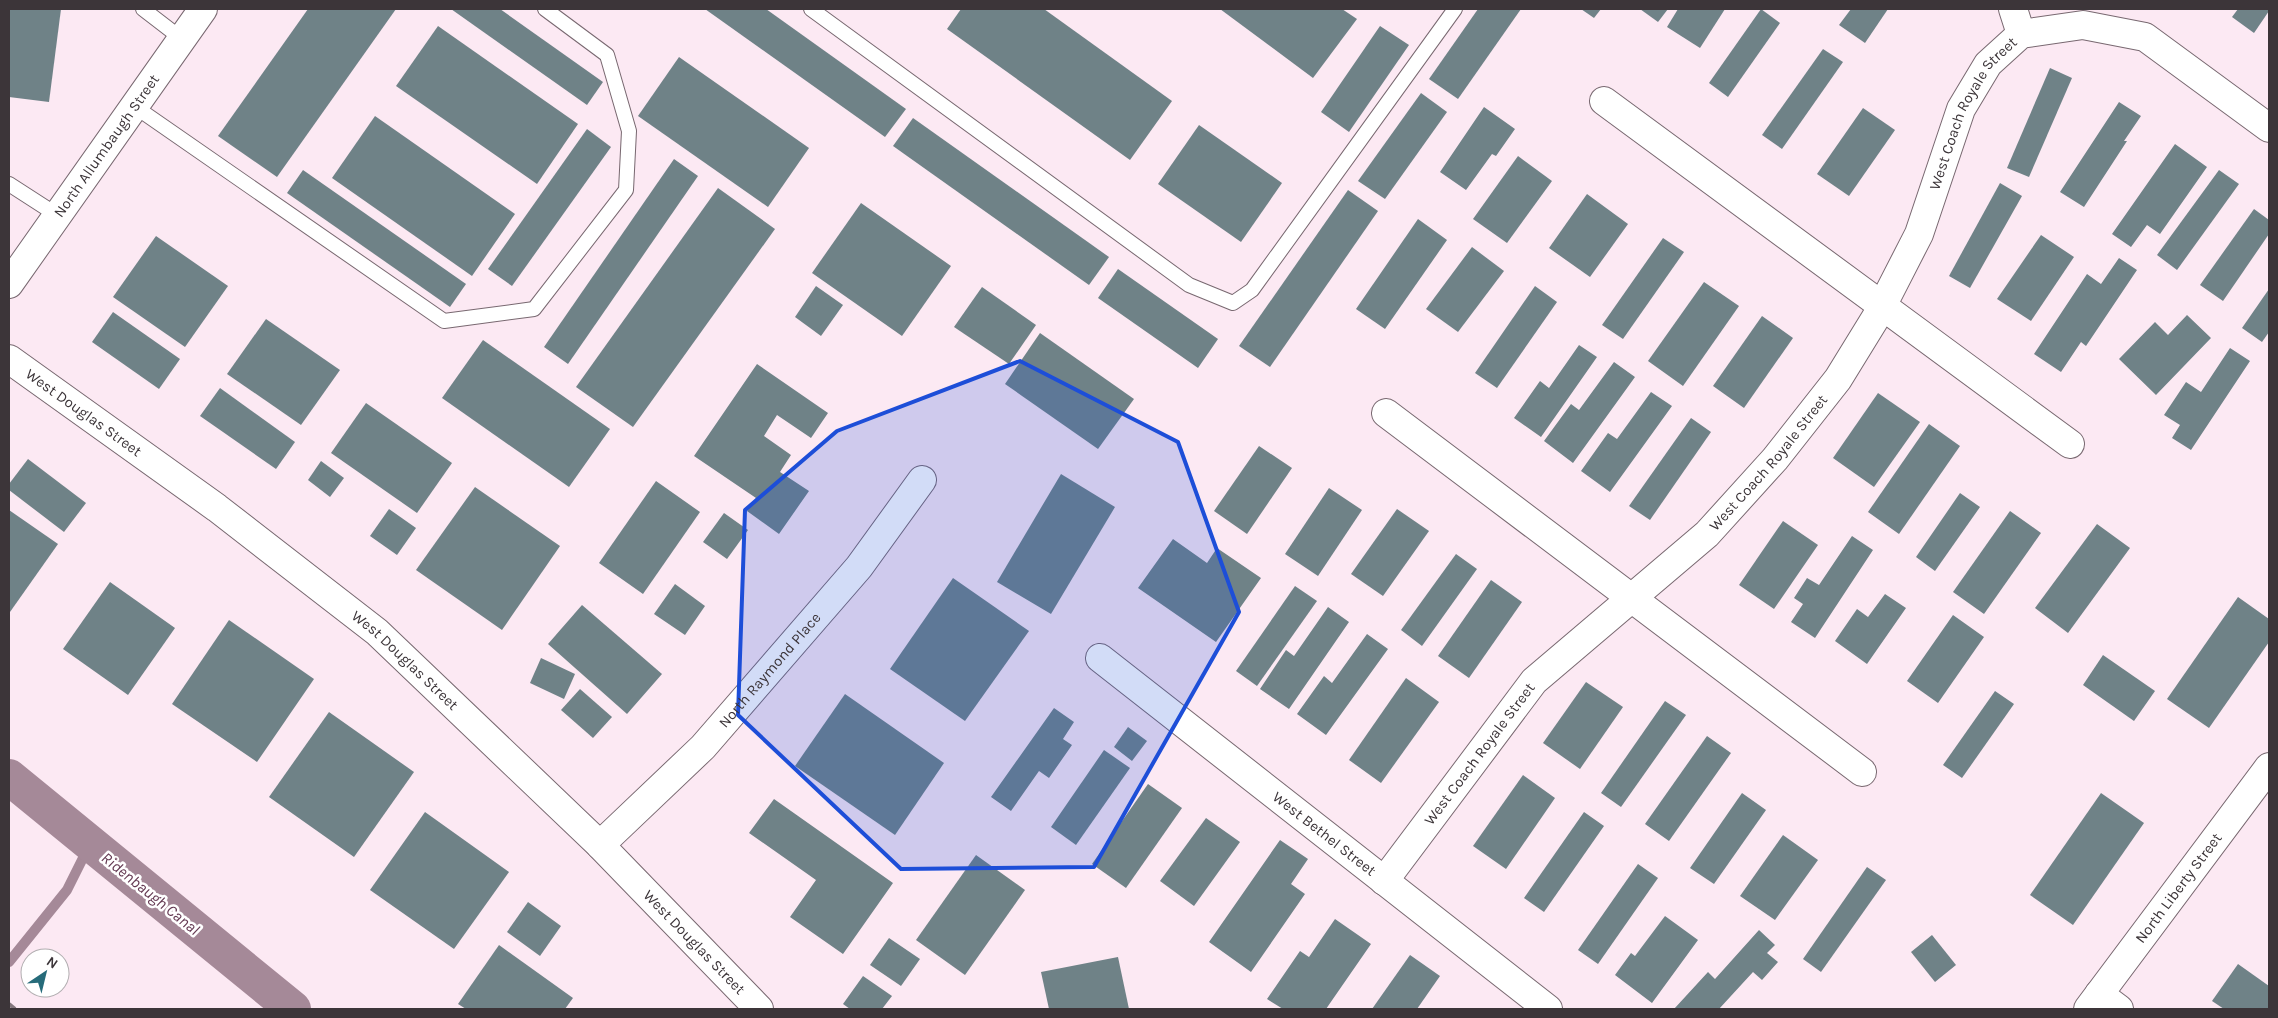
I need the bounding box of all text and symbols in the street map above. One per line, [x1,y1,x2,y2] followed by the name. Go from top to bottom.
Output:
[1925,33,2021,192] street label: West Coach Royale Street
[50,71,163,221] street label: North Allumbaugh Street
[22,365,146,460] street label: West Douglas Street
[1705,391,1831,535] street label: West Coach Royale Street
[348,607,462,714] street label: West Douglas Street
[715,609,825,731] street label: North Raymond Place
[1420,679,1539,828] street label: West Coach Royale Street
[1269,788,1380,880] street label: West Bethel Street
[2131,829,2226,947] street label: North Liberty Street
[98,848,204,939] water label: Ridenbaugh Canal
[640,886,749,998] street label: West Douglas Street
[20,948,70,998] north arrow
[43,953,61,973] text: N

